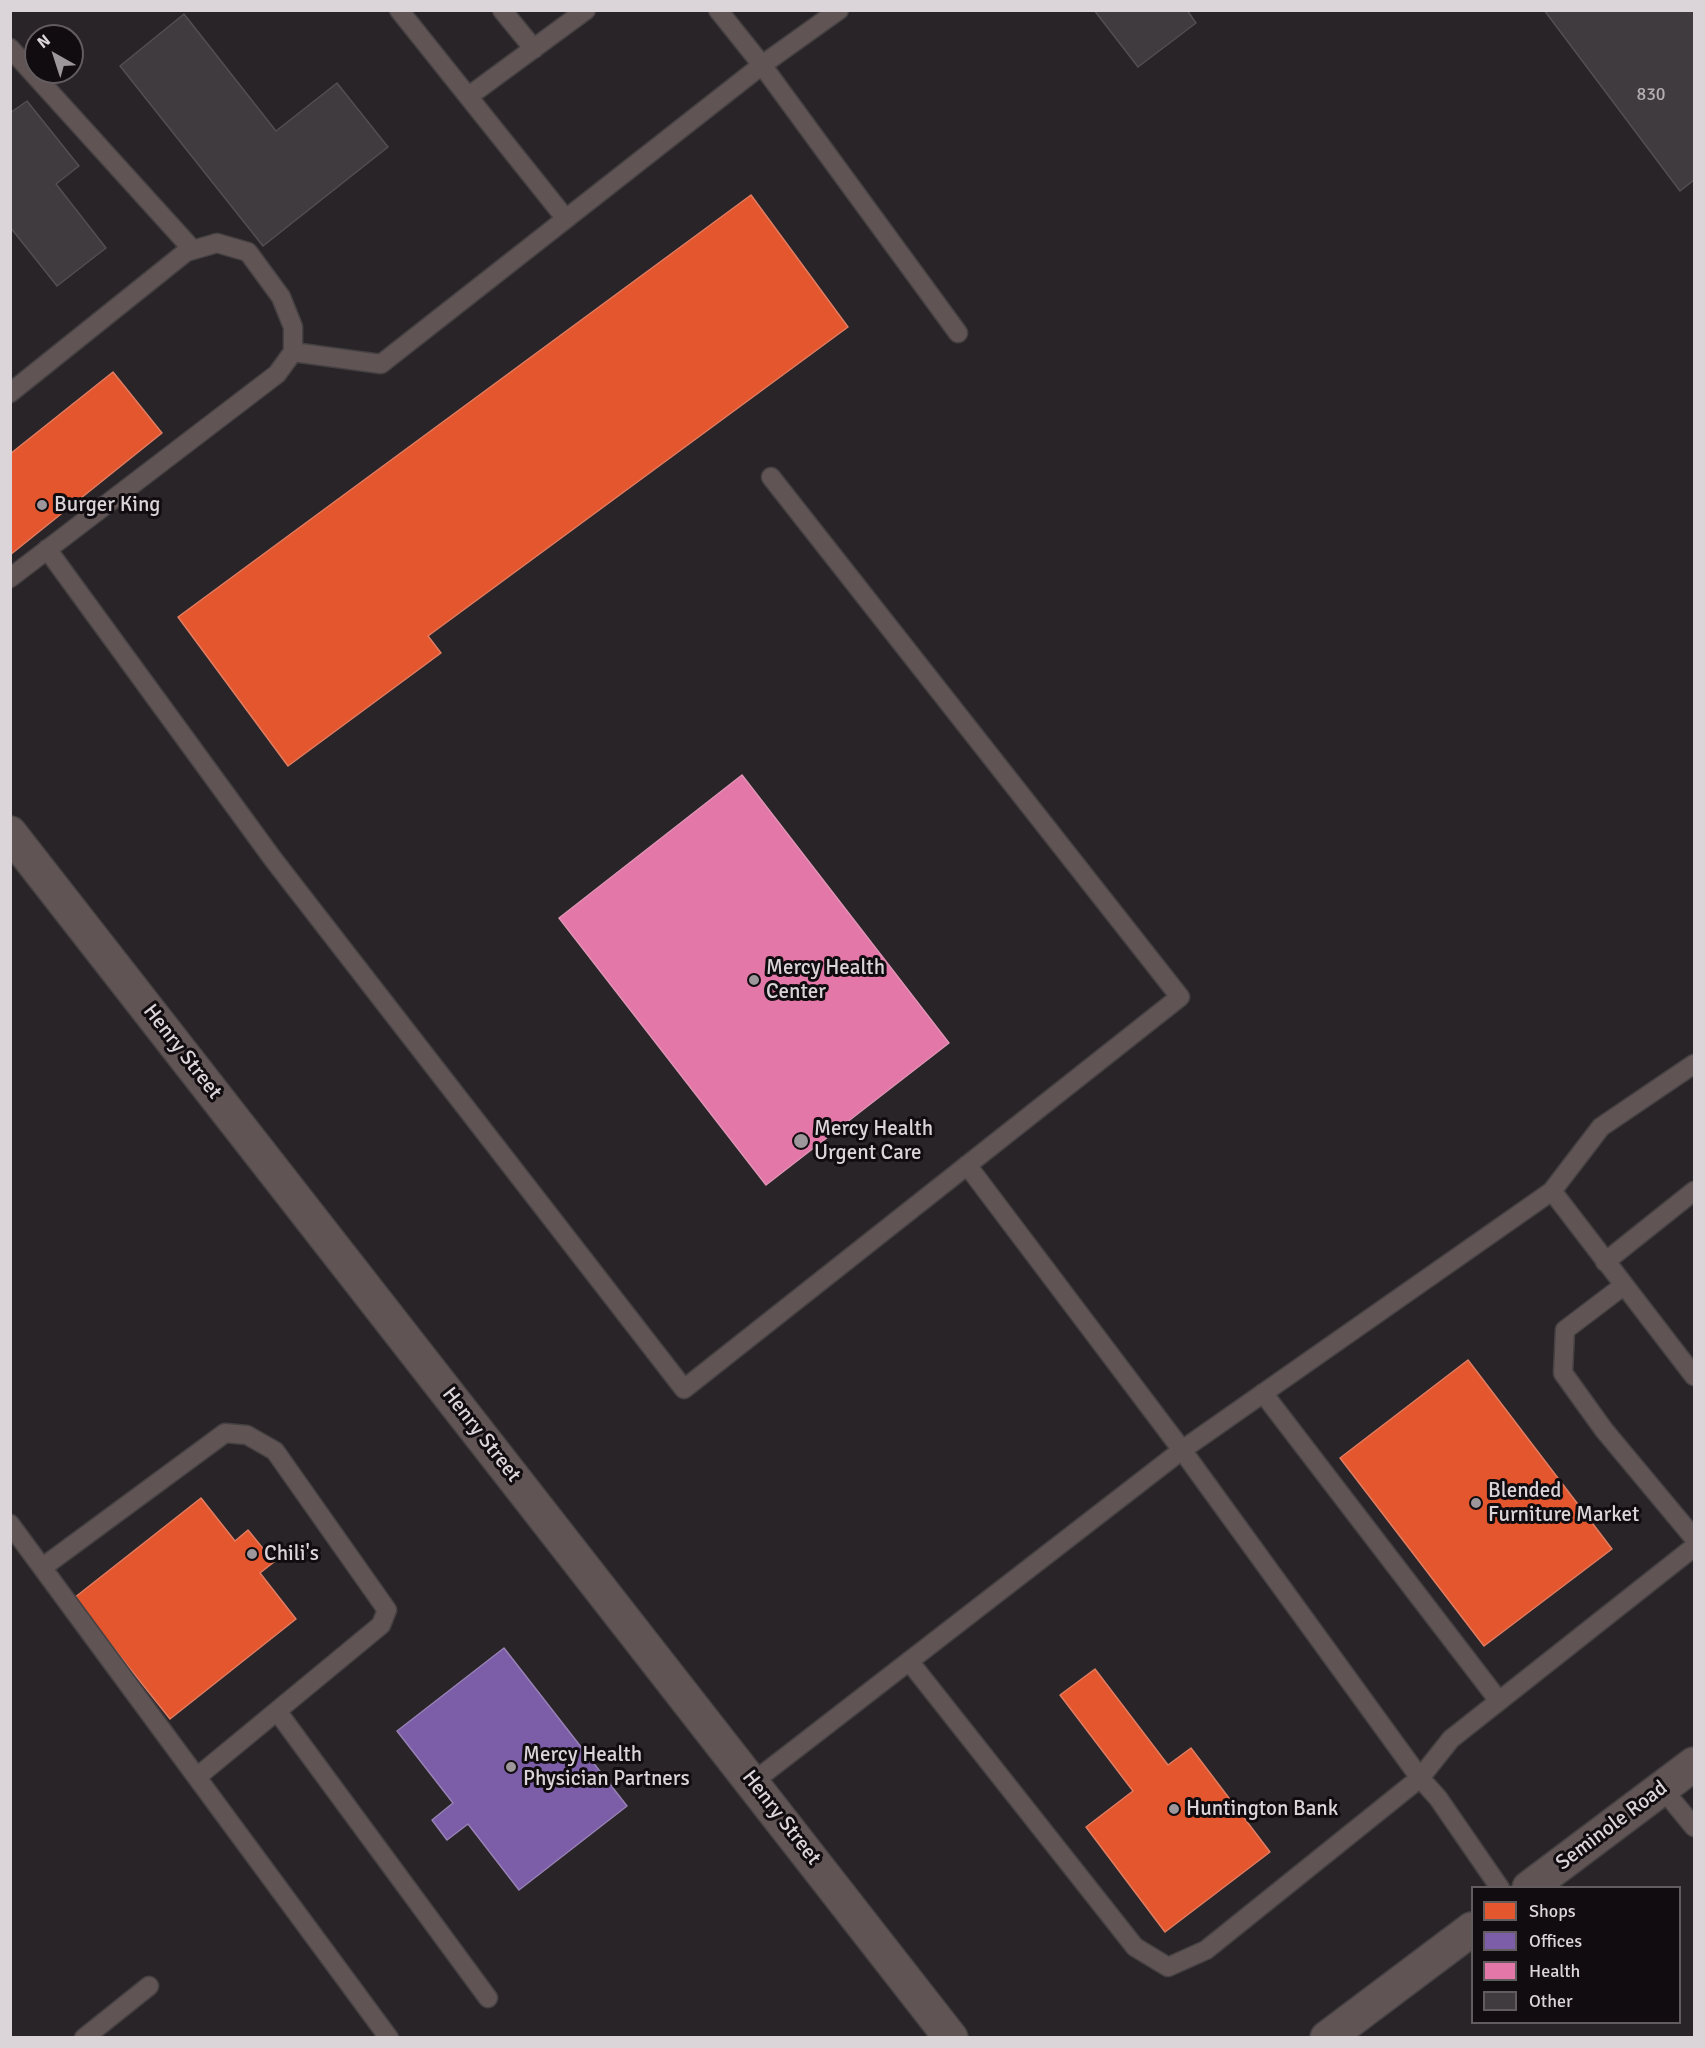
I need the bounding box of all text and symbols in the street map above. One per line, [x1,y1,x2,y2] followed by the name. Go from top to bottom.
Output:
[24,24,84,84] north arrow
[33,30,55,53] text: N
[1636,84,1666,106] house number: 830
[54,492,160,518] place label: Burger King
[35,498,49,512] marker: Burger King
[766,955,885,1005] place label: Mercy Health Center
[747,973,761,987] marker: Mercy Health Center
[137,1000,227,1104] street label: Henry Street
[814,1116,933,1166] place label: Mercy Health Urgent Care
[792,1132,810,1150] marker: Mercy Health Urgent Care
[436,1383,526,1487] street label: Henry Street
[1488,1478,1639,1528] place label: Blended Furniture Market
[1469,1496,1483,1510] marker: Blended Furniture Market
[264,1541,319,1567] place label: Chili's
[245,1547,259,1561] marker: Chili's
[523,1742,690,1792] place label: Mercy Health Physician Partners
[504,1760,518,1774] marker: Mercy Health Physician Partners
[736,1766,826,1870] street label: Henry Street
[1551,1776,1673,1876] street label: Seminole Road
[1186,1796,1338,1822] place label: Huntington Bank
[1167,1802,1181,1816] marker: Huntington Bank
[1471,1886,1681,2024] legend
[1529,1900,1576,1922] text: Shops
[1529,1930,1582,1952] text: Offices
[1529,1960,1580,1982] text: Health
[1529,1990,1573,2012] text: Other

